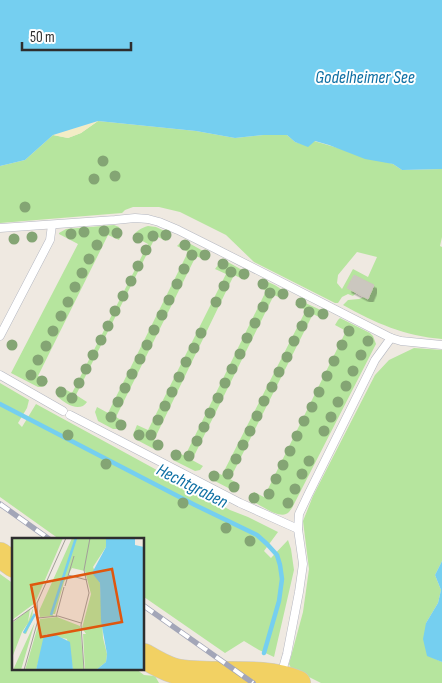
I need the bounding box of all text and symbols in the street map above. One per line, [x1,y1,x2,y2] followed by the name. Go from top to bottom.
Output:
[22,20,131,52] scale bar
[30,28,55,47] text: 50 m
[315,67,415,88] water label: Godelheimer See
[153,459,232,513] water label: Hechtgraben
[12,538,145,670] inset map

